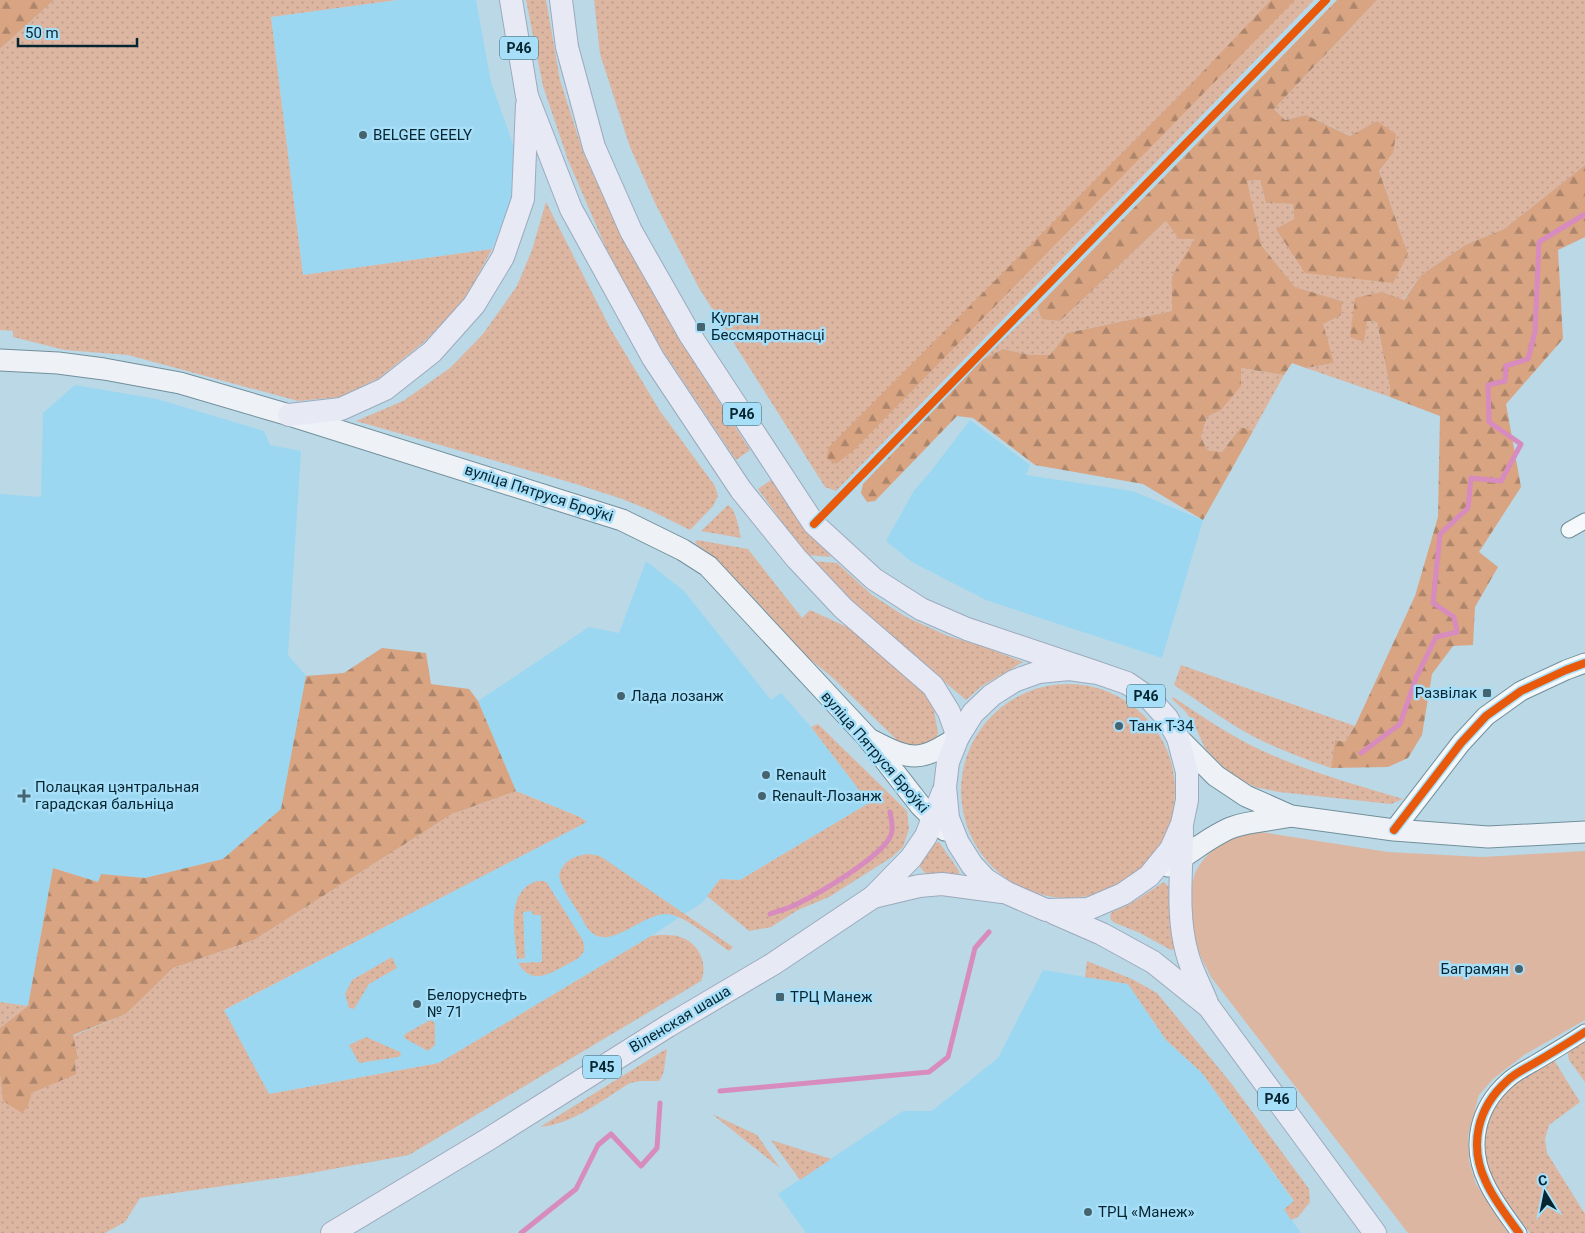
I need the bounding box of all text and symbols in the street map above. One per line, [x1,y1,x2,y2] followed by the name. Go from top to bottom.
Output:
[18,15,136,47] scale bar
[25,24,59,42] text: 50 m
[500,36,538,59] road number: Р46
[373,126,472,144] place label: BELGEE GEELY
[357,129,369,141] marker: BELGEE GEELY
[711,309,825,344] place label: Курган Бессмяротнасці
[695,321,707,333] marker: Курган Бессмяротнасці
[723,402,761,426] road number: Р46
[463,461,615,525] street label: вуліца Пятруся Броўкі
[1127,684,1165,708] road number: Р46
[1415,684,1477,702] place label: Развілак
[631,687,724,705] place label: Лада лозанж
[1481,687,1493,699] marker: Развілак
[817,688,933,816] street label: вуліца Пятруся Броўкі
[615,690,627,702] marker: Лада лозанж
[1129,717,1194,735] place label: Танк Т-34
[1113,720,1125,732] marker: Танк Т-34
[776,766,827,784] place label: Renault
[760,769,772,781] marker: Renault
[35,778,199,813] place label: Полацкая цэнтральная гарадская бальніца
[772,787,882,805] place label: Renault-Лозанж
[17,789,31,803] marker: Полацкая цэнтральная гарадская бальніца
[756,790,768,802] marker: Renault-Лозанж
[1440,960,1509,978] place label: Баграмян
[1513,963,1525,975] marker: Баграмян
[626,982,734,1056] street label: Віленская шаша
[427,986,527,1021] place label: Белоруснефть № 71
[790,988,873,1006] place label: ТРЦ Манеж
[774,991,786,1003] marker: ТРЦ Манеж
[411,998,423,1010] marker: Белоруснефть № 71
[583,1056,621,1078] road number: Р45
[1258,1088,1296,1110] road number: Р46
[1520,1168,1570,1218] north arrow
[1537,1172,1549,1189] text: С
[1098,1203,1195,1221] place label: ТРЦ «Манеж»
[1082,1206,1094,1218] marker: ТРЦ «Манеж»

